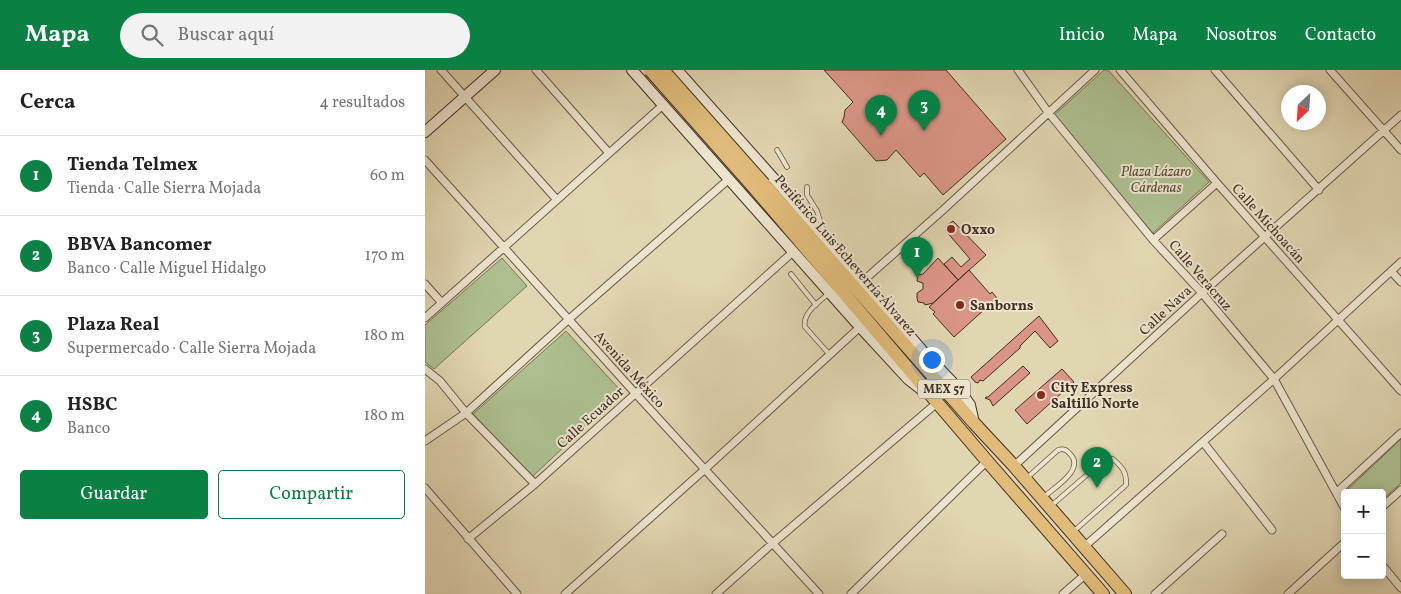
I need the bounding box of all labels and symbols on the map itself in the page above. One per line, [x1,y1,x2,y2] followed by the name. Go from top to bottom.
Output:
[1281,85,1326,130] north arrow
[908,90,940,131] pin: 3
[865,95,897,136] pin: 4
[1121,163,1192,198] park label: Plaza Lázaro Cárdenas
[769,171,920,341] street label: Periférico Luis Echeverría Álvarez
[1227,180,1309,268] street label: Calle Michoacán
[961,221,995,240] place label: Oxxo
[945,223,957,235] marker: Oxxo
[1164,236,1236,316] street label: Calle Veracruz
[901,237,933,278] pin: 1
[1136,282,1196,340] street label: Calle Nava
[970,297,1033,316] place label: Sanborns
[954,299,966,311] marker: Sanborns
[589,327,669,413] street label: Avenida México
[919,347,945,373] your location
[1051,379,1139,414] place label: City Express Saltillo Norte
[918,380,970,398] road number: MEX 57
[553,383,629,454] street label: Calle Ecuador
[1035,389,1047,401] marker: City Express Saltillo Norte
[1081,447,1113,488] pin: 2

